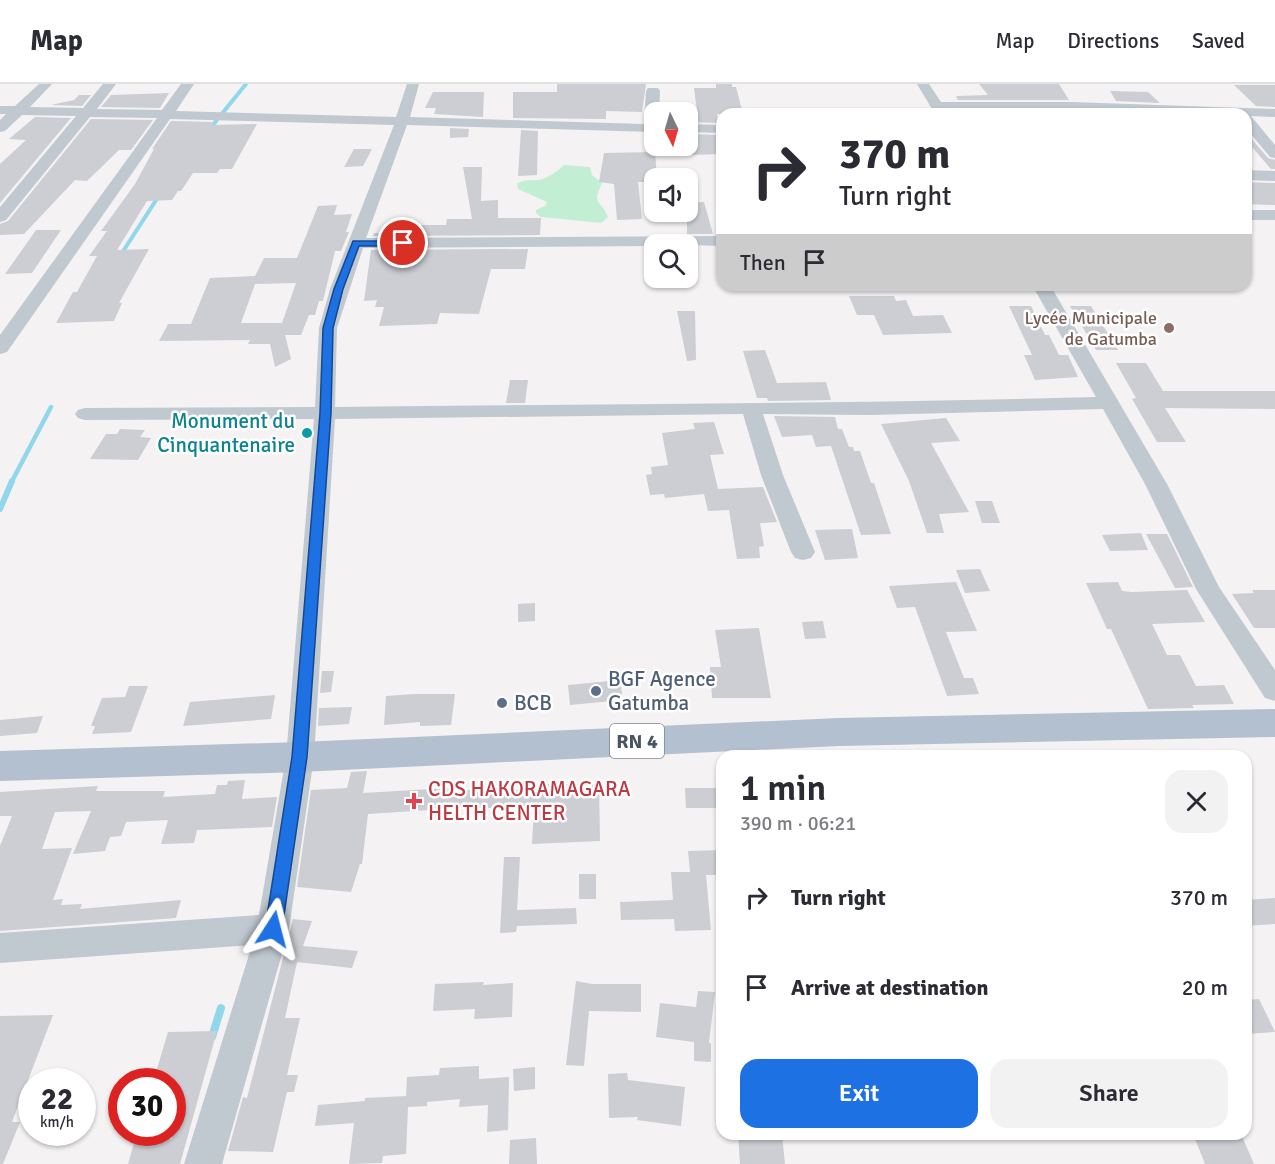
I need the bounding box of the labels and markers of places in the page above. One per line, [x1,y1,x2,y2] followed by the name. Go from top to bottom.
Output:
[377,217,428,268] pin
[1024,307,1157,350] place label: Lycée Municipale de Gatumba
[1162,321,1176,335] marker: Lycée Municipale de Gatumba
[157,408,295,458] place label: Monument du Cinquantenaire
[300,426,314,440] marker: Monument du Cinquantenaire
[608,666,716,716] place label: BGF Agence Gatumba
[589,684,603,698] marker: BGF Agence Gatumba
[514,690,552,716] place label: BCB
[495,696,509,710] marker: BCB
[428,776,631,826] place label: CDS HAKORAMAGARA HELTH CENTER
[405,792,423,810] marker: CDS HAKORAMAGARA HELTH CENTER

